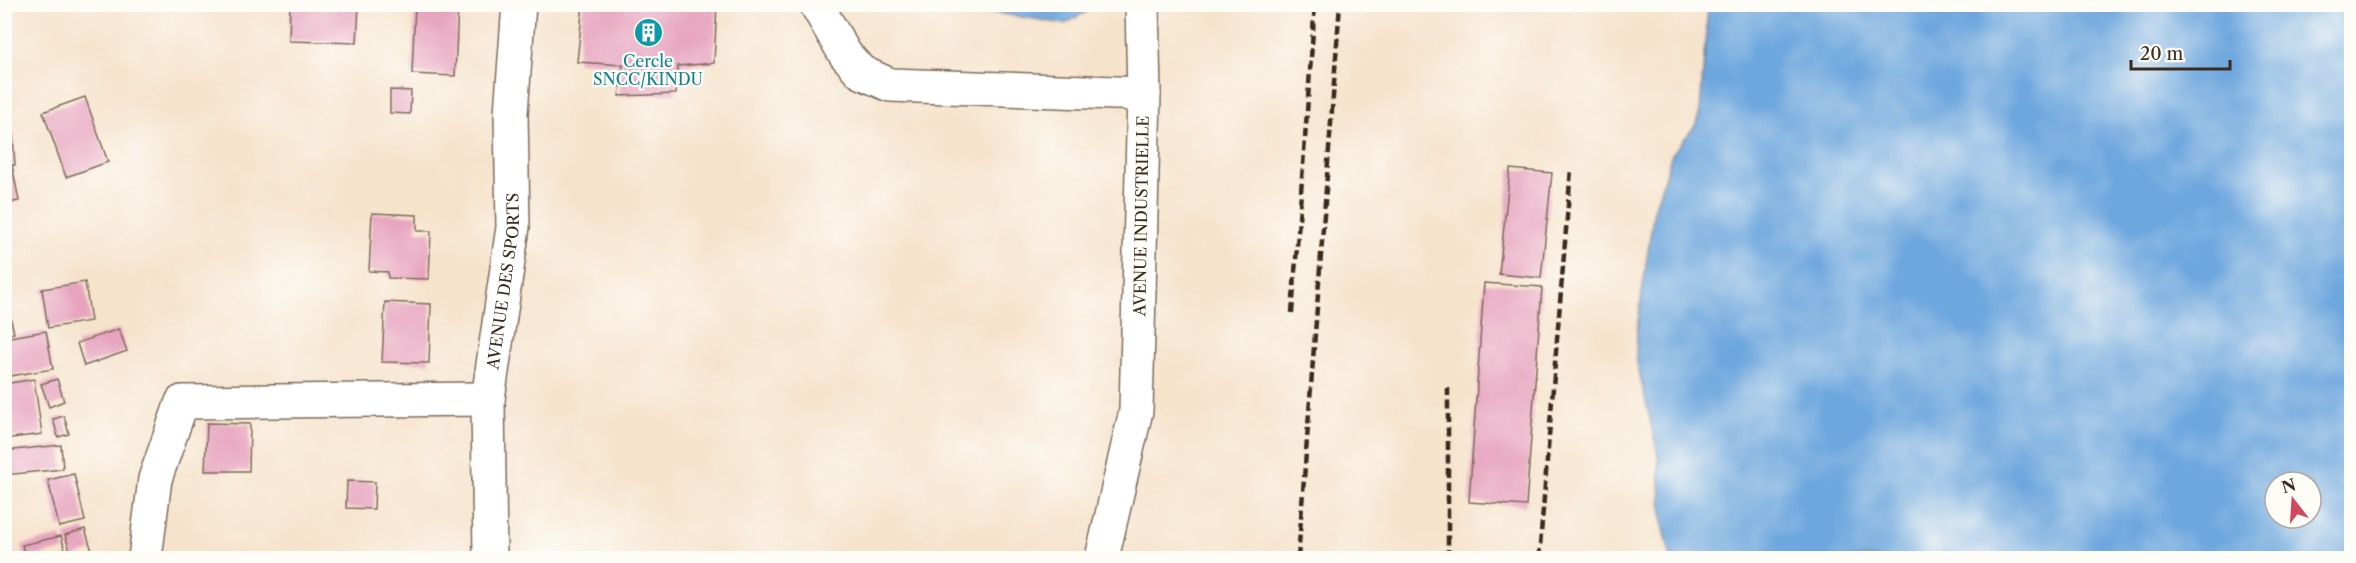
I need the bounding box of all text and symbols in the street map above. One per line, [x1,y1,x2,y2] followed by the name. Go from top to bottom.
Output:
[632,17,664,49] building icon: Cercle SNCC/KINDU
[2131,33,2230,71] scale bar
[2140,43,2184,65] text: 20 m
[593,51,703,89] place label: Cercle SNCC/KINDU
[1129,116,1153,317] street label: AVENUE INDUSTRIELLE
[482,193,523,372] street label: AVENUE DES SPORTS
[2263,470,2323,530] north arrow
[2279,474,2298,497] text: N

